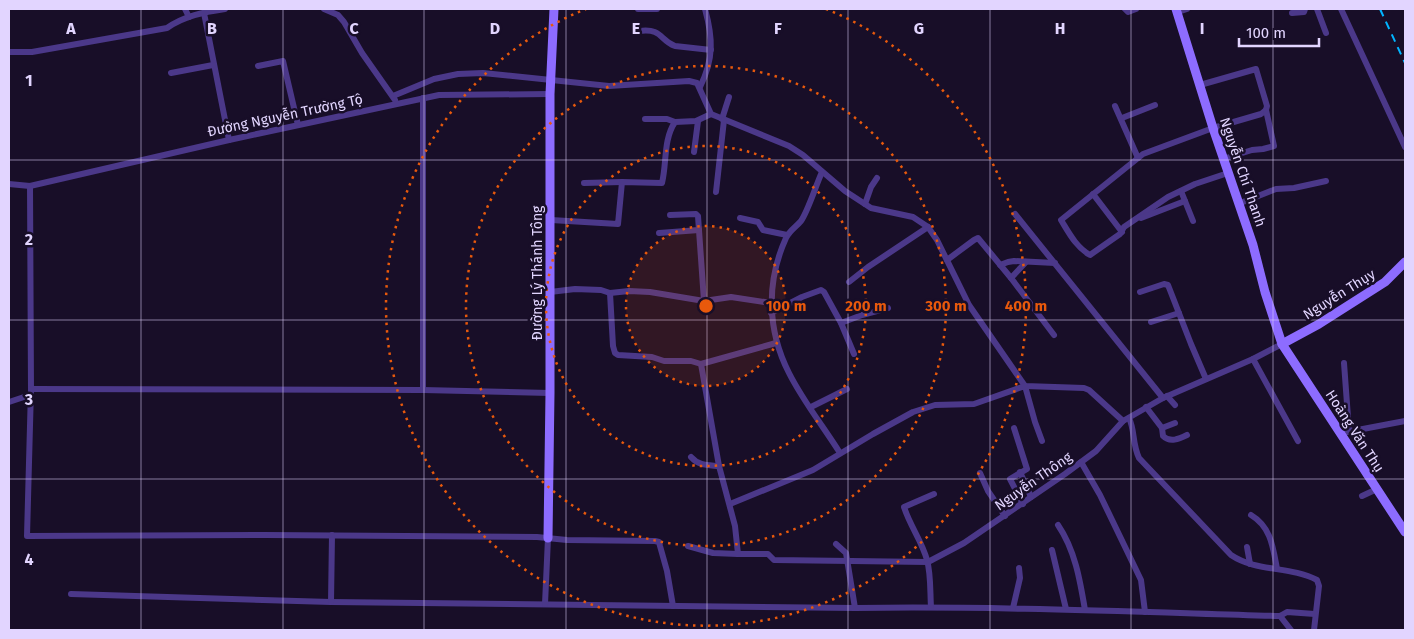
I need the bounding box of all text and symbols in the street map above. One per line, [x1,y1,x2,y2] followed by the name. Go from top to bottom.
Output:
[1239,15,1319,47] scale bar
[65,19,76,38] text: A
[207,19,217,38] text: B
[349,19,359,38] text: C
[490,19,500,38] text: D
[632,19,640,38] text: E
[774,19,782,38] text: F
[914,19,924,38] text: G
[1055,19,1065,38] text: H
[1200,19,1204,38] text: I
[1246,24,1286,42] text: 100 m
[25,71,33,90] text: 1
[206,91,364,140] street label: Đường Nguyễn Trường Tộ
[1216,115,1269,229] street label: Nguyễn Chí Thanh
[529,205,546,340] street label: Đường Lý Thánh Tông
[25,230,33,249] text: 2
[1300,266,1379,323] street label: Nguyễn Thụy
[697,297,715,315] centre of rings
[766,297,806,315] text: 100 m
[845,297,887,315] text: 200 m
[924,297,967,315] text: 300 m
[1005,297,1047,315] text: 400 m
[1322,387,1388,476] street label: Hoàng Văn Thụ
[24,390,33,409] text: 3
[991,448,1076,514] street label: Nguyễn Thông
[24,550,34,569] text: 4

